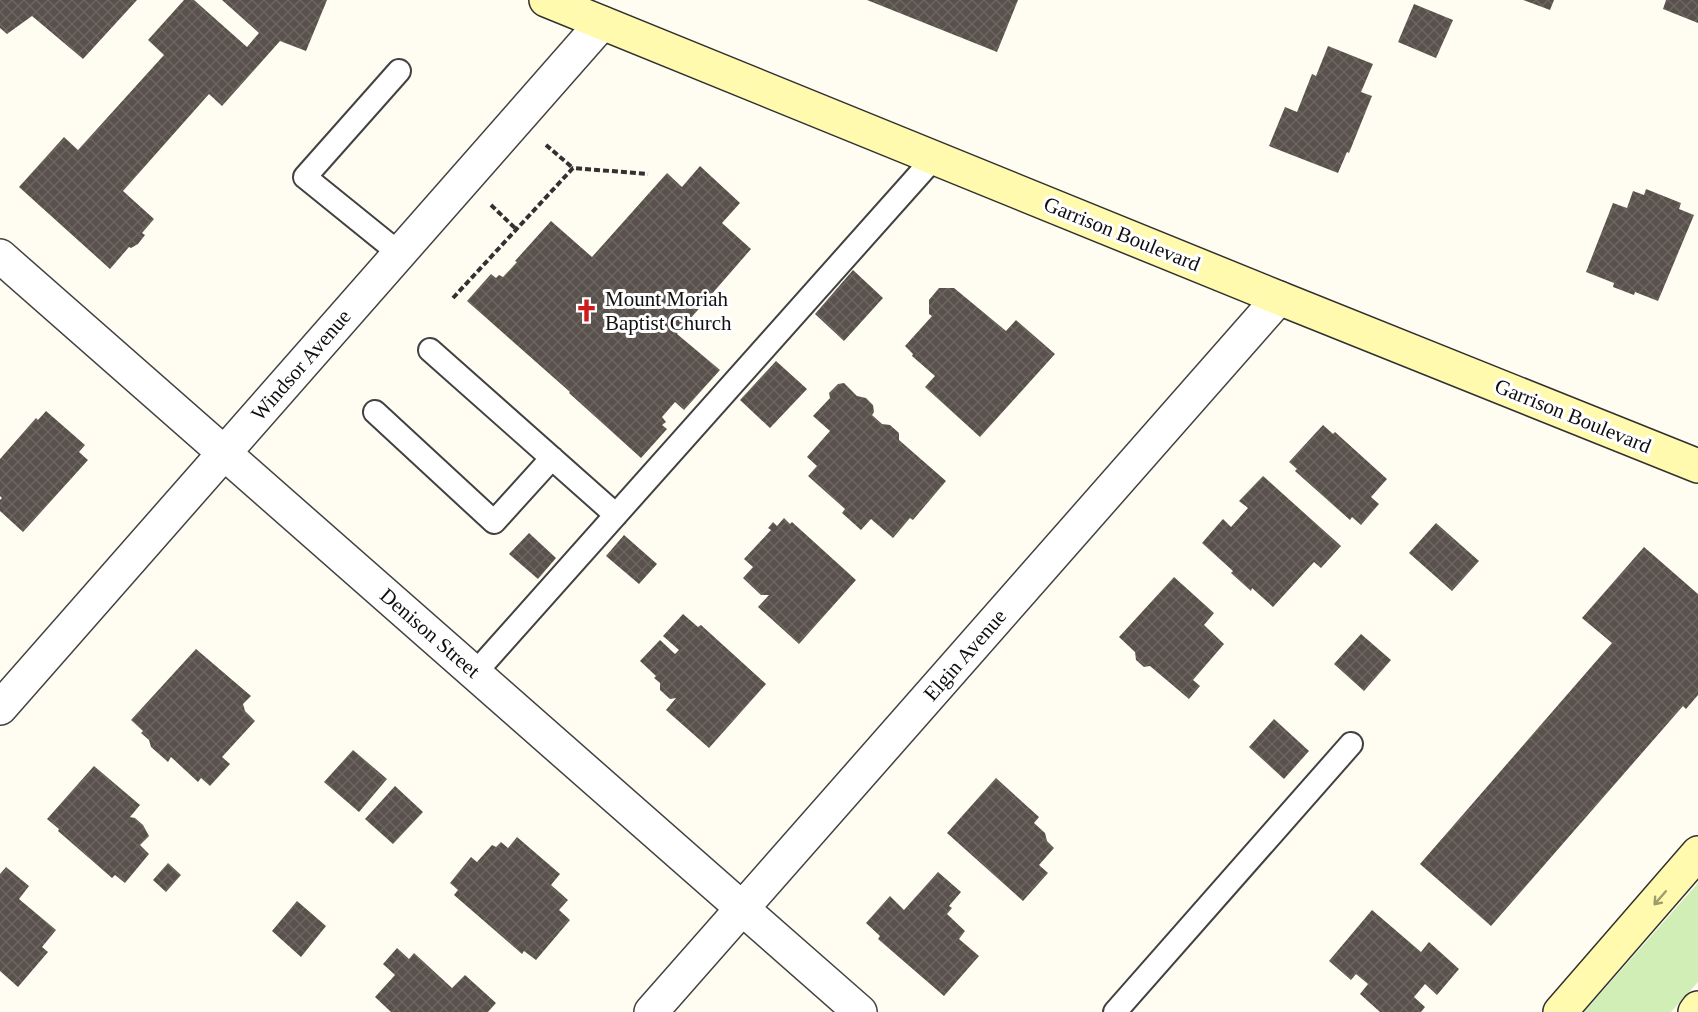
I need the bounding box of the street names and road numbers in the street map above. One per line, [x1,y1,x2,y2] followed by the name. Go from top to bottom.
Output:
[1040,192,1204,276] street label: Garrison Boulevard
[246,305,356,425] street label: Windsor Avenue
[1491,374,1655,458] street label: Garrison Boulevard
[375,583,485,683] street label: Denison Street
[919,604,1011,706] street label: Elgin Avenue

